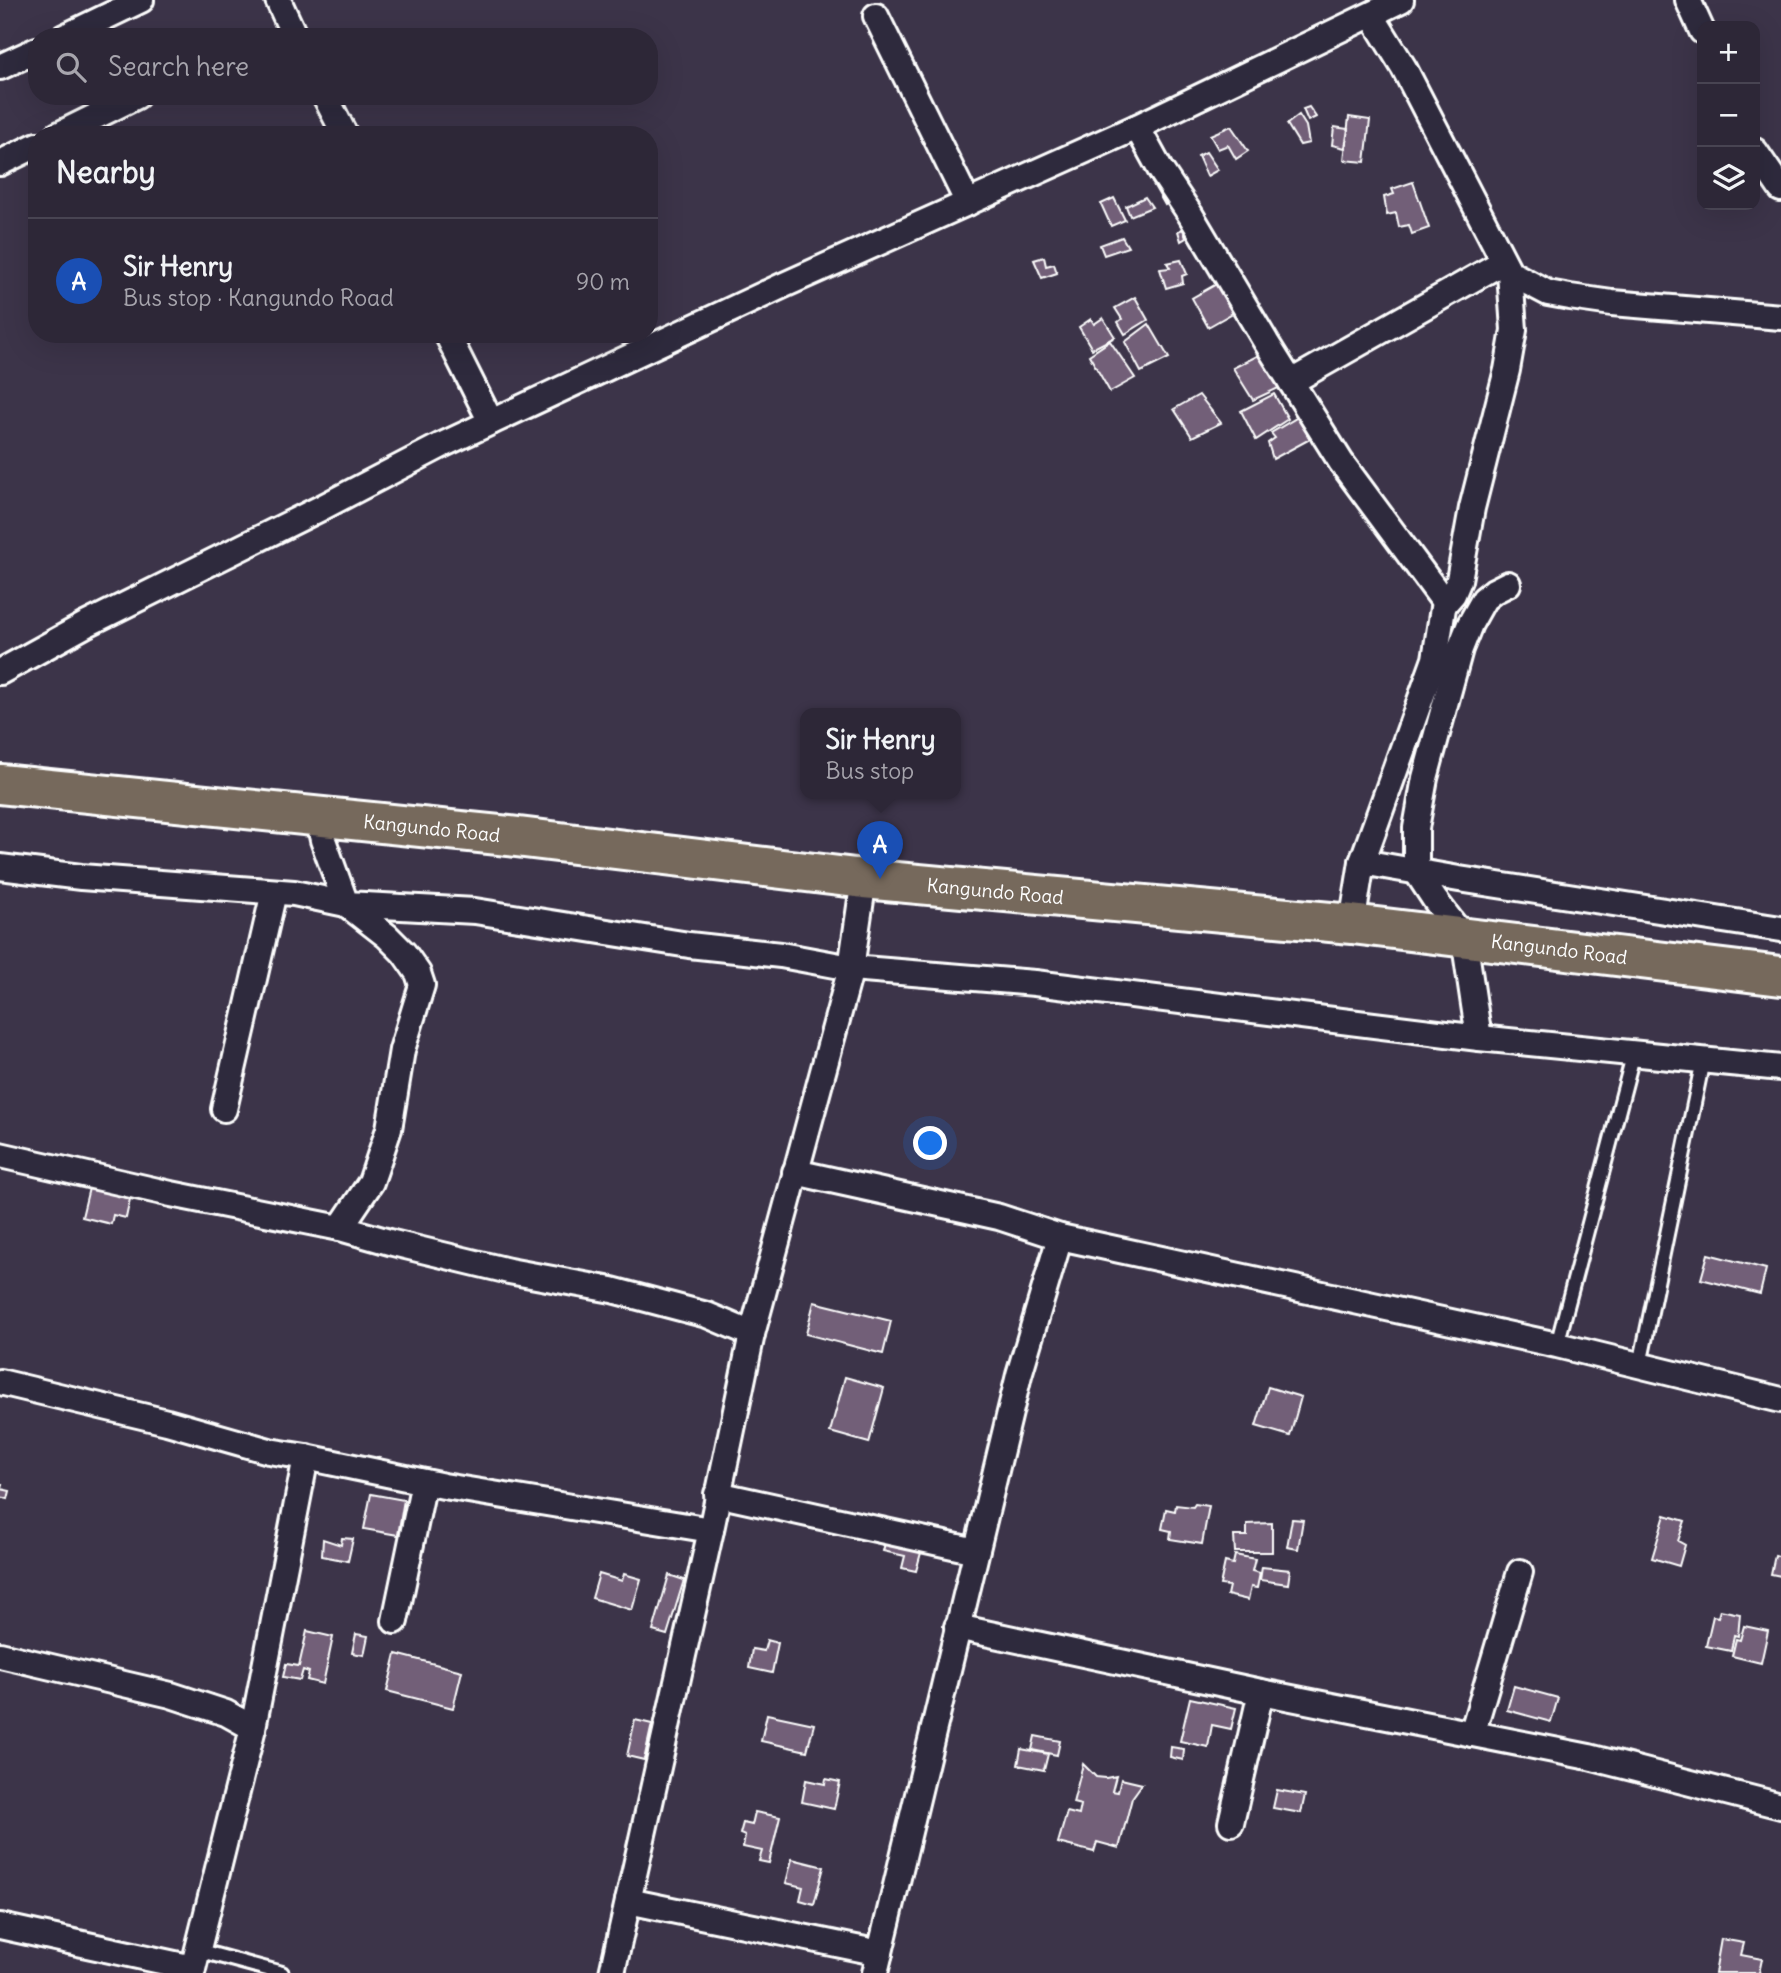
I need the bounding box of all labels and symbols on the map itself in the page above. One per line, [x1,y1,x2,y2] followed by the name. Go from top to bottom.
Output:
[362,809,501,847] street label: Kangundo Road
[857,821,903,879] pin: A
[926,873,1065,909] street label: Kangundo Road
[1490,929,1629,969] street label: Kangundo Road
[913,1126,947,1160] your location

